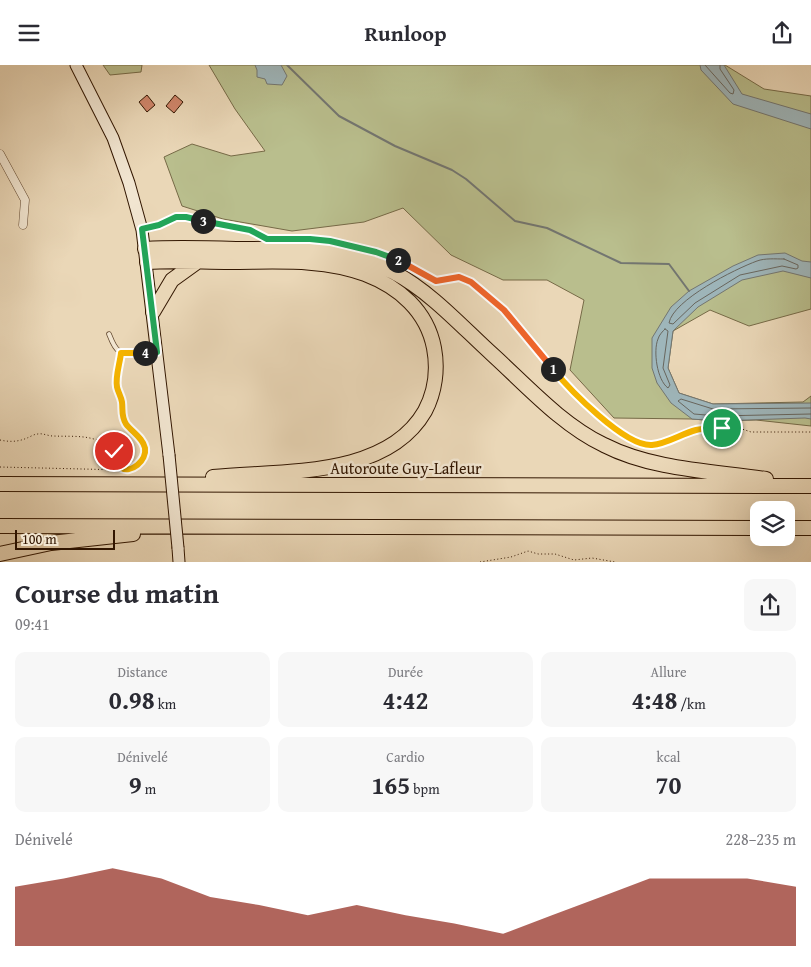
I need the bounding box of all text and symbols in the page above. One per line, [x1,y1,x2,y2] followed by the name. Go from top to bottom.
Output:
[364,17,447,49] text: Runloop
[15,19,43,47] icon: menu
[768,19,796,47] icon: share
[190,209,216,233] pin: 3
[200,211,207,231] text: 3
[386,247,410,273] pin: 2
[395,250,402,270] text: 2
[132,341,158,365] pin: 4
[142,343,149,363] text: 4
[540,357,566,381] pin: 1
[550,359,557,379] text: 1
[701,407,743,449] pin
[708,414,736,442] icon: arrive
[93,430,135,472] pin
[100,437,128,465] icon: check
[330,456,482,480] street label: Autoroute Guy-Lafleur
[750,501,795,546] map controls
[750,501,795,546] button: layers
[15,527,115,550] scale bar
[22,529,57,549] text: 100 m
[15,572,219,613] text: Course du matin
[744,579,796,631] button: share
[15,612,50,636] text: 09:41
[117,662,168,682] text: Distance
[388,662,423,682] text: Durée
[650,662,687,682] text: Allure
[109,682,155,718] text: 0.98
[383,682,428,718] text: 4:42
[631,682,677,718] text: 4:48
[155,694,176,714] text: km
[677,694,706,714] text: /km
[117,747,168,767] text: Dénivelé
[386,747,425,767] text: Cardio
[657,747,680,767] text: kcal
[129,767,142,803] text: 9
[371,767,410,803] text: 165
[656,767,681,803] text: 70
[142,779,156,799] text: m
[410,779,440,799] text: bpm
[15,827,73,851] text: Dénivelé
[726,827,796,851] text: 228–235 m

